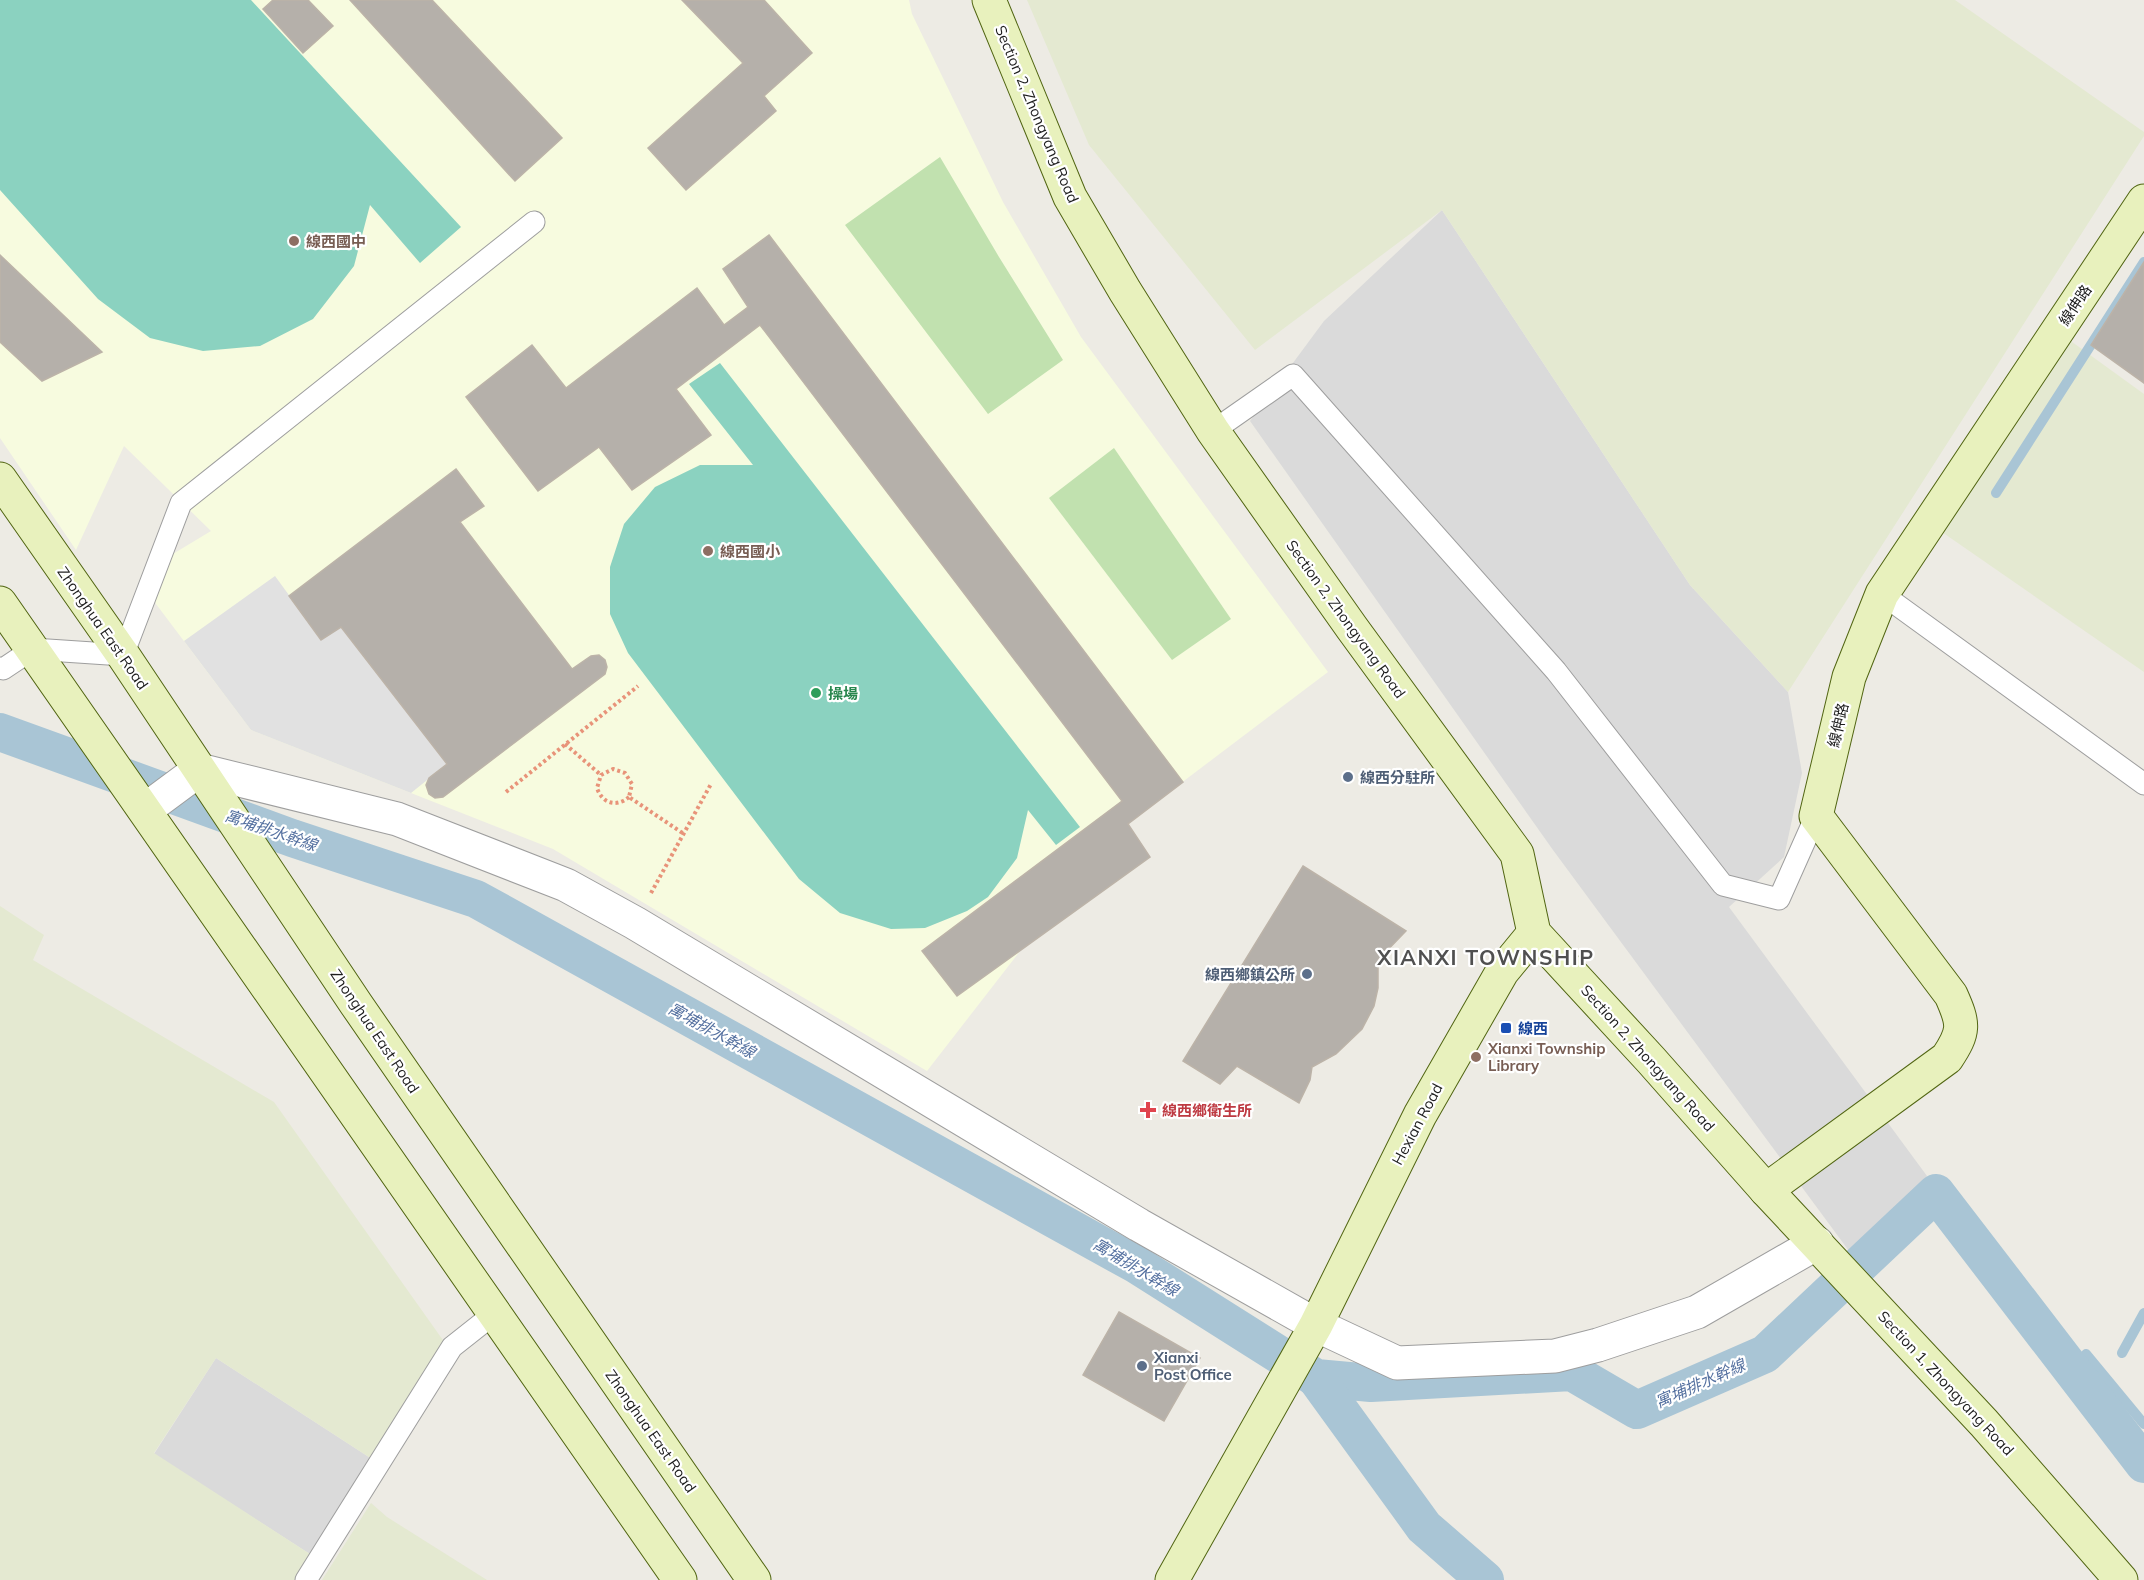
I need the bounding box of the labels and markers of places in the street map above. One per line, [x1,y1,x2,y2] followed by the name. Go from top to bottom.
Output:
[306,232,366,251] place label: 線西國中
[287,234,301,248] marker: 線西國中
[720,542,781,561] place label: 線西國小
[701,544,715,558] marker: 線西國小
[828,684,858,703] place label: 操場
[809,686,823,700] marker: 操場
[1360,768,1435,787] place label: 線西分駐所
[1341,770,1355,784] marker: 線西分駐所
[1205,965,1295,984] place label: 線西鄉鎮公所
[1300,967,1314,981] marker: 線西鄉鎮公所
[1518,1019,1548,1038] place label: 線西
[1499,1021,1513,1035] marker: 線西
[1487,1039,1606,1075] place label: Xianxi Township Library
[1469,1050,1483,1064] marker: Xianxi Township Library
[1139,1101,1157,1119] marker: 線西鄉衛生所
[1162,1101,1252,1120] place label: 線西鄉衛生所
[1153,1348,1232,1384] place label: Xianxi Post Office
[1135,1359,1149,1373] marker: Xianxi Post Office

